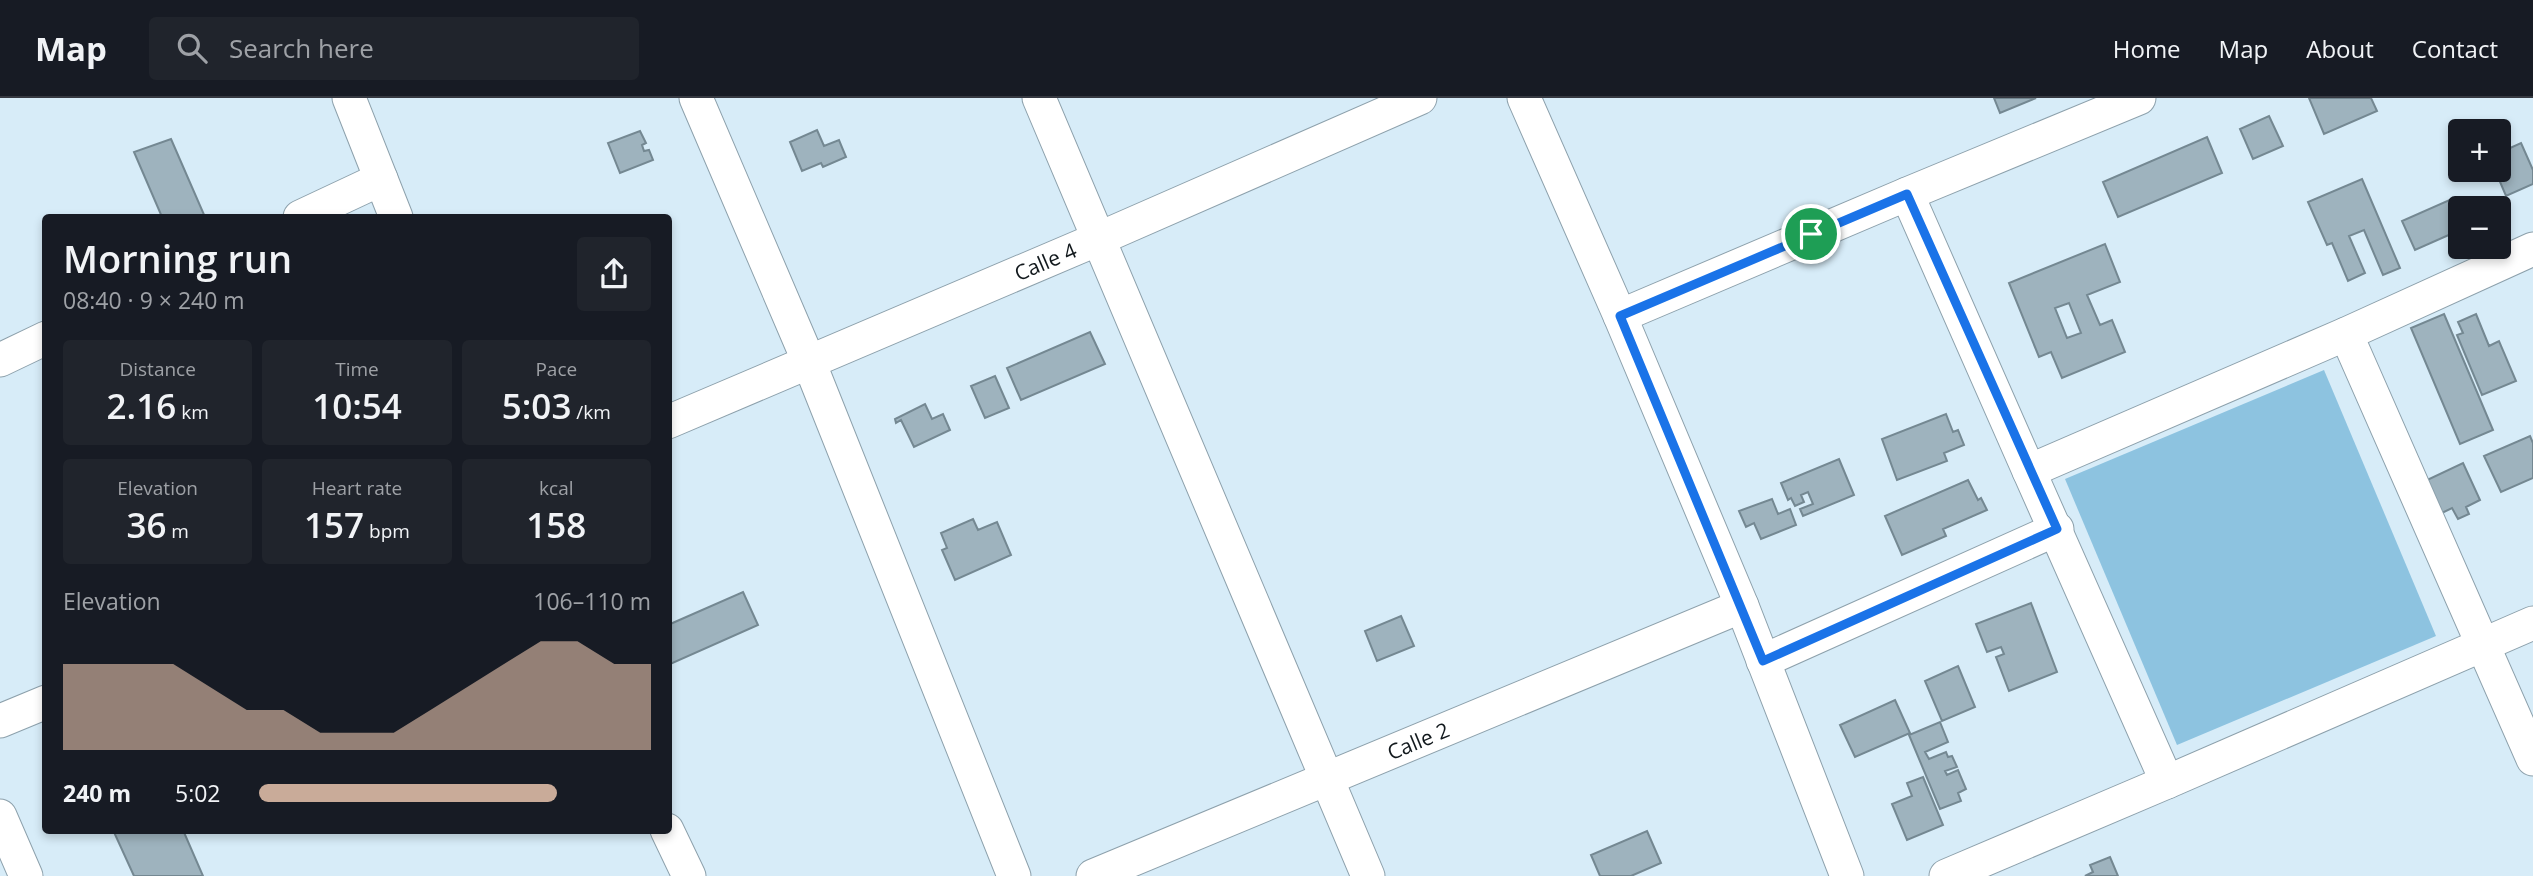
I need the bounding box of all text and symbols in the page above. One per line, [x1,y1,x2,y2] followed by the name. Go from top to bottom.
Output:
[149,17,639,80] search box
[35,26,107,71] text: Map
[173,29,211,67] icon: search
[229,30,374,66] text: Search here
[2113,32,2181,65] text: Home
[2219,32,2268,65] text: Map
[2306,32,2374,65] text: About
[2412,32,2498,65] text: Contact
[2448,119,2511,259] map controls
[2448,119,2511,182] button: +
[2448,196,2511,259] button: −
[1781,204,1841,264] pin
[1792,215,1830,253] icon: arrive
[63,232,292,284] text: Morning run
[1010,236,1081,287] street label: Calle 4
[577,237,651,311] button: share
[63,284,245,316] text: 08:40 · 9 × 240 m
[119,356,196,382] text: Distance
[335,356,379,382] text: Time
[535,356,577,382] text: Pace
[107,382,176,429] text: 2.16
[312,382,402,429] text: 10:54
[502,382,571,429] text: 5:03
[176,399,209,425] text: km
[571,399,611,425] text: /km
[117,475,198,501] text: Elevation
[312,475,402,501] text: Heart rate
[539,475,574,501] text: kcal
[126,501,166,548] text: 36
[304,501,364,548] text: 157
[526,501,586,548] text: 158
[166,518,189,544] text: m
[364,518,410,544] text: bpm
[63,585,161,617] text: Elevation
[533,585,651,617] text: 106–110 m
[1383,715,1453,766] street label: Calle 2
[63,777,131,809] text: 240 m
[175,777,221,809] text: 5:02

